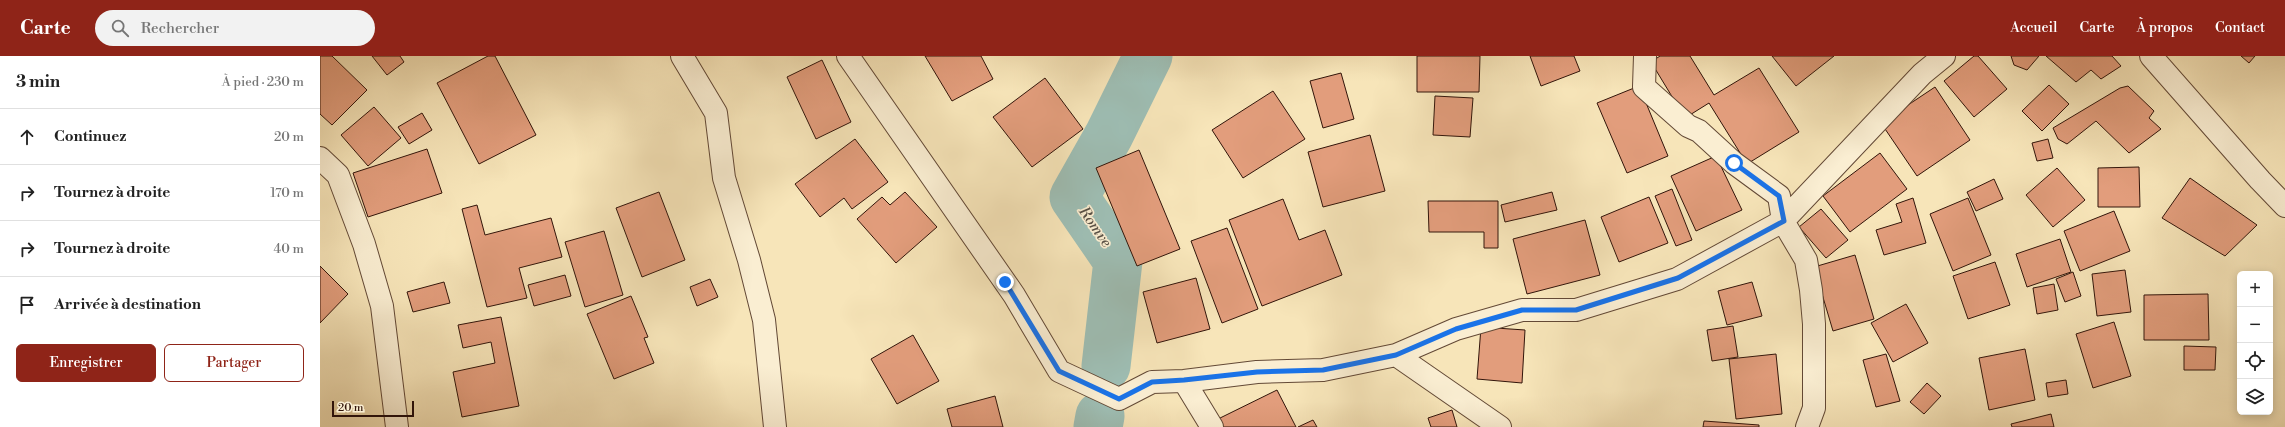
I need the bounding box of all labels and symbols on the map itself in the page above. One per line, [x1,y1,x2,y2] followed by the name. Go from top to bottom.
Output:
[1725,154,1743,172] route start
[1074,202,1116,251] water label: Romve
[996,273,1014,291] route end
[332,399,414,418] scale bar

